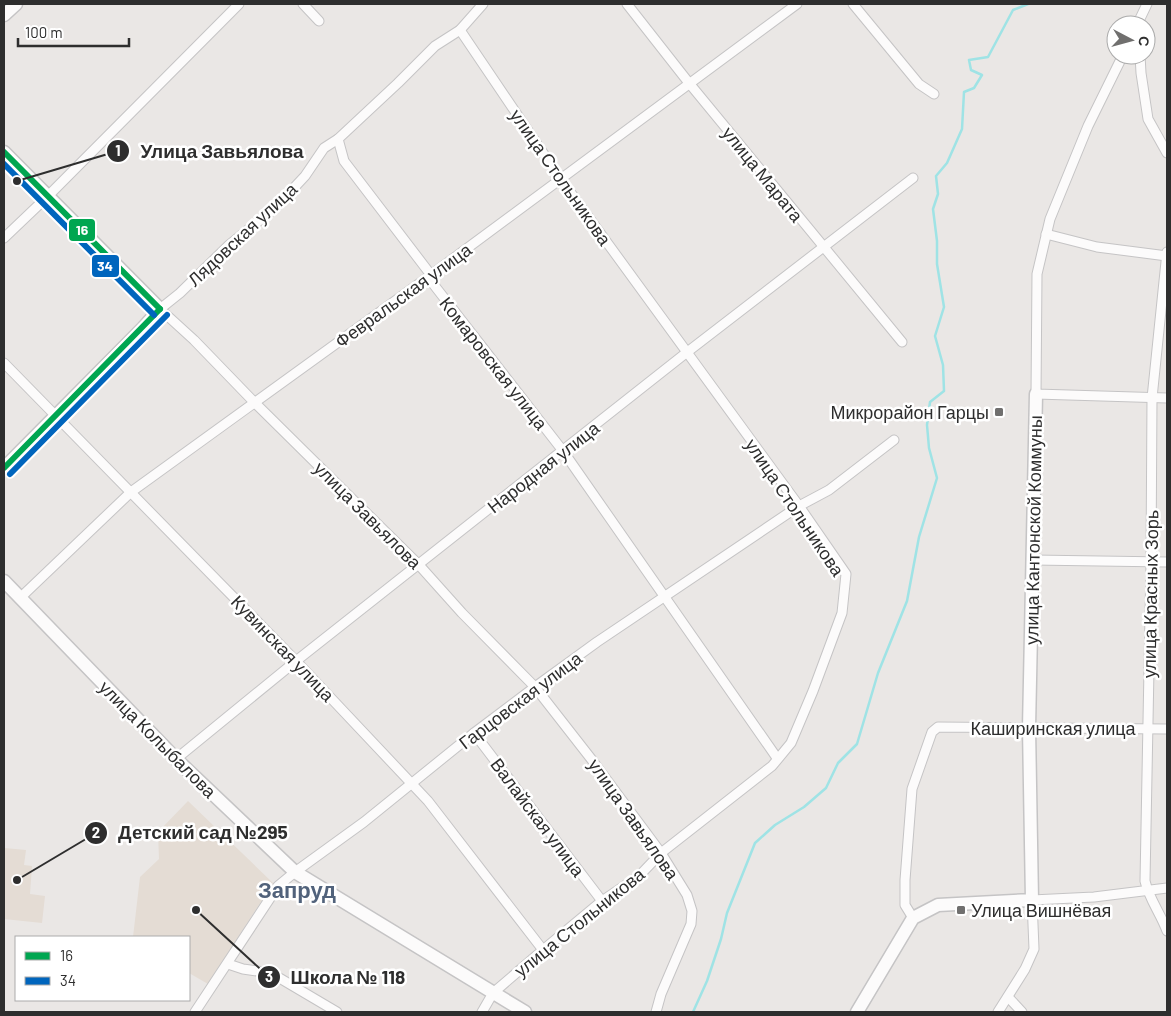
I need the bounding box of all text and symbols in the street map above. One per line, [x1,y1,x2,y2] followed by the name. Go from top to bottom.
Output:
[18,15,129,47] scale bar
[1106,15,1156,65] north arrow
[25,23,63,41] text: 100 m
[1135,35,1153,47] text: С
[506,105,617,250] street label: улица Стольникова
[718,122,809,227] street label: улица Марата
[105,134,313,168] callout: Улица Завьялова
[141,139,304,162] text: Улица Завьялова
[115,141,121,159] text: 1
[183,177,302,290] street label: Лядовская улица
[68,218,96,242] line badge: 16
[76,221,89,238] text: 16
[330,238,476,352] street label: Февральская улица
[91,254,120,278] line badge: 34
[97,257,113,274] text: 34
[435,292,553,435] street label: Комаровская улица
[830,401,989,423] place label: Микрорайон Гарцы
[993,406,1005,418] marker: Микрорайон Гарцы
[1020,415,1046,645] street label: улица Кантонской Коммуны
[483,416,604,518] street label: Народная улица
[741,434,850,581] street label: улица Стольникова
[310,457,427,574] street label: улица Завьялова
[1138,510,1162,678] street label: улица Красных Зорь
[227,590,340,706] street label: Кувинская улица
[454,646,587,753] street label: Гарцовская улица
[95,676,222,803] street label: улица Колыбалова
[970,717,1137,739] street label: Каширинская улица
[486,753,590,881] street label: Валайская улица
[584,754,685,885] street label: улица Завьялова
[83,816,298,850] callout: Детский сад №295
[118,820,288,843] text: Детский сад №295
[92,823,100,841] text: 2
[509,862,649,981] street label: улица Стольникова
[258,876,336,903] district label: Запруд
[971,899,1111,921] place label: Улица Вишнёвая
[955,904,967,916] marker: Улица Вишнёвая
[15,936,190,1001] legend
[60,946,73,964] text: 16
[256,960,416,994] callout: Школа № 118
[291,965,405,988] text: Школа № 118
[265,967,273,985] text: 3
[60,971,76,989] text: 34

